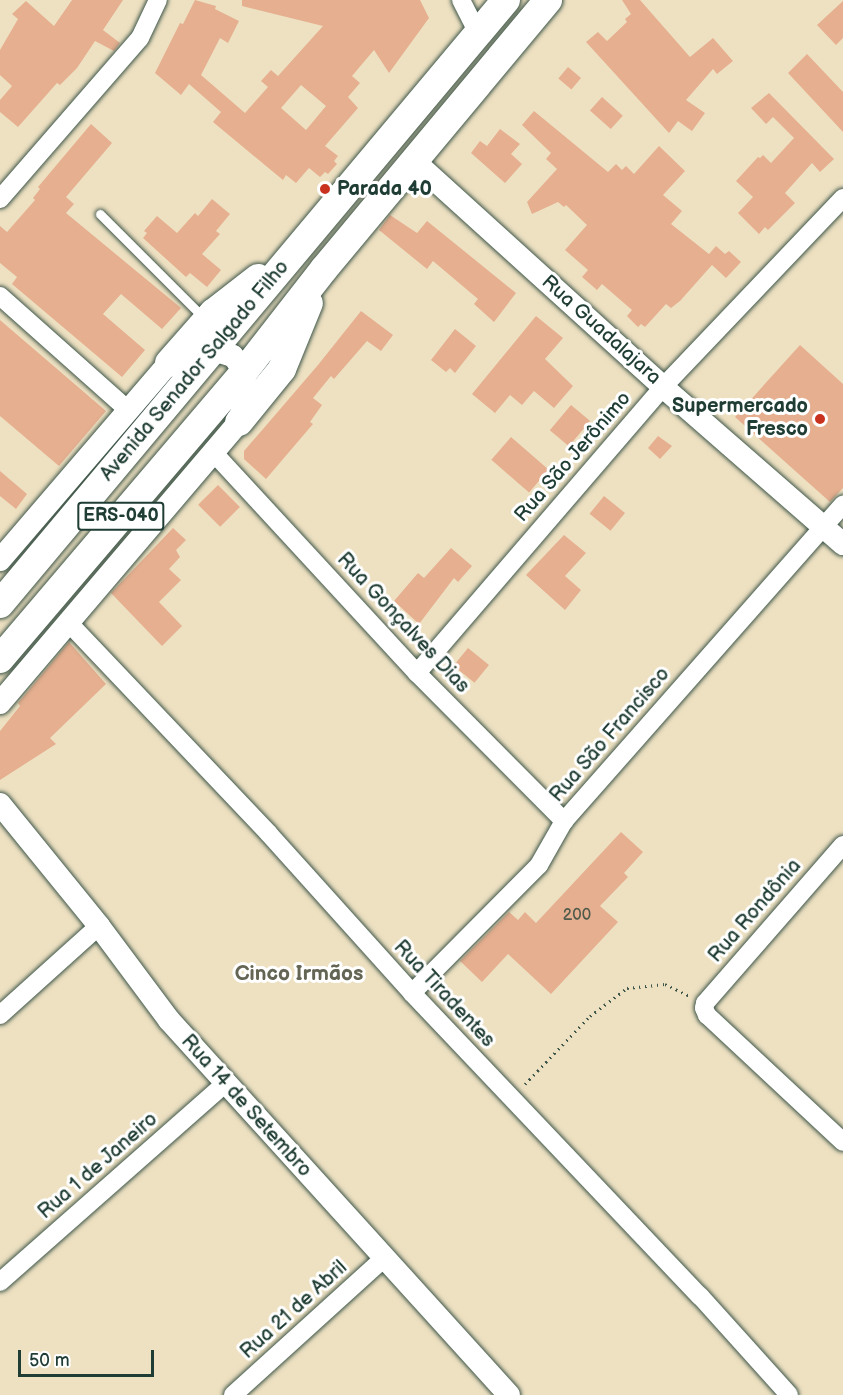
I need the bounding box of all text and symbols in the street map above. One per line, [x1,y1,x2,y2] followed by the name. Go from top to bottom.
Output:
[337,177,432,201] place label: Parada 40
[318,182,332,196] marker: Parada 40
[95,255,295,487] street label: Avenida Senador Salgado Filho
[536,270,666,390] street label: Rua Guadalajara
[509,386,637,528] street label: Rua São Jerônimo
[672,395,808,442] place label: Supermercado Fresco
[813,412,827,426] marker: Supermercado Fresco
[76,501,166,531] road number: ERS-040
[332,548,474,698] street label: Rua Gonçalves Dias
[545,663,675,807] street label: Rua São Francisco
[704,854,806,968] street label: Rua Rondônia
[563,906,591,926] house number: 200
[388,935,500,1053] street label: Rua Tiradentes
[235,961,363,987] district label: Cinco Irmãos
[176,1030,316,1182] street label: Rua 14 de Setembro
[33,1107,163,1225] street label: Rua 1 de Janeiro
[236,1256,352,1364] street label: Rua 21 de Abril
[21,1338,158,1376] scale bar
[29,1350,70,1371] text: 50 m

